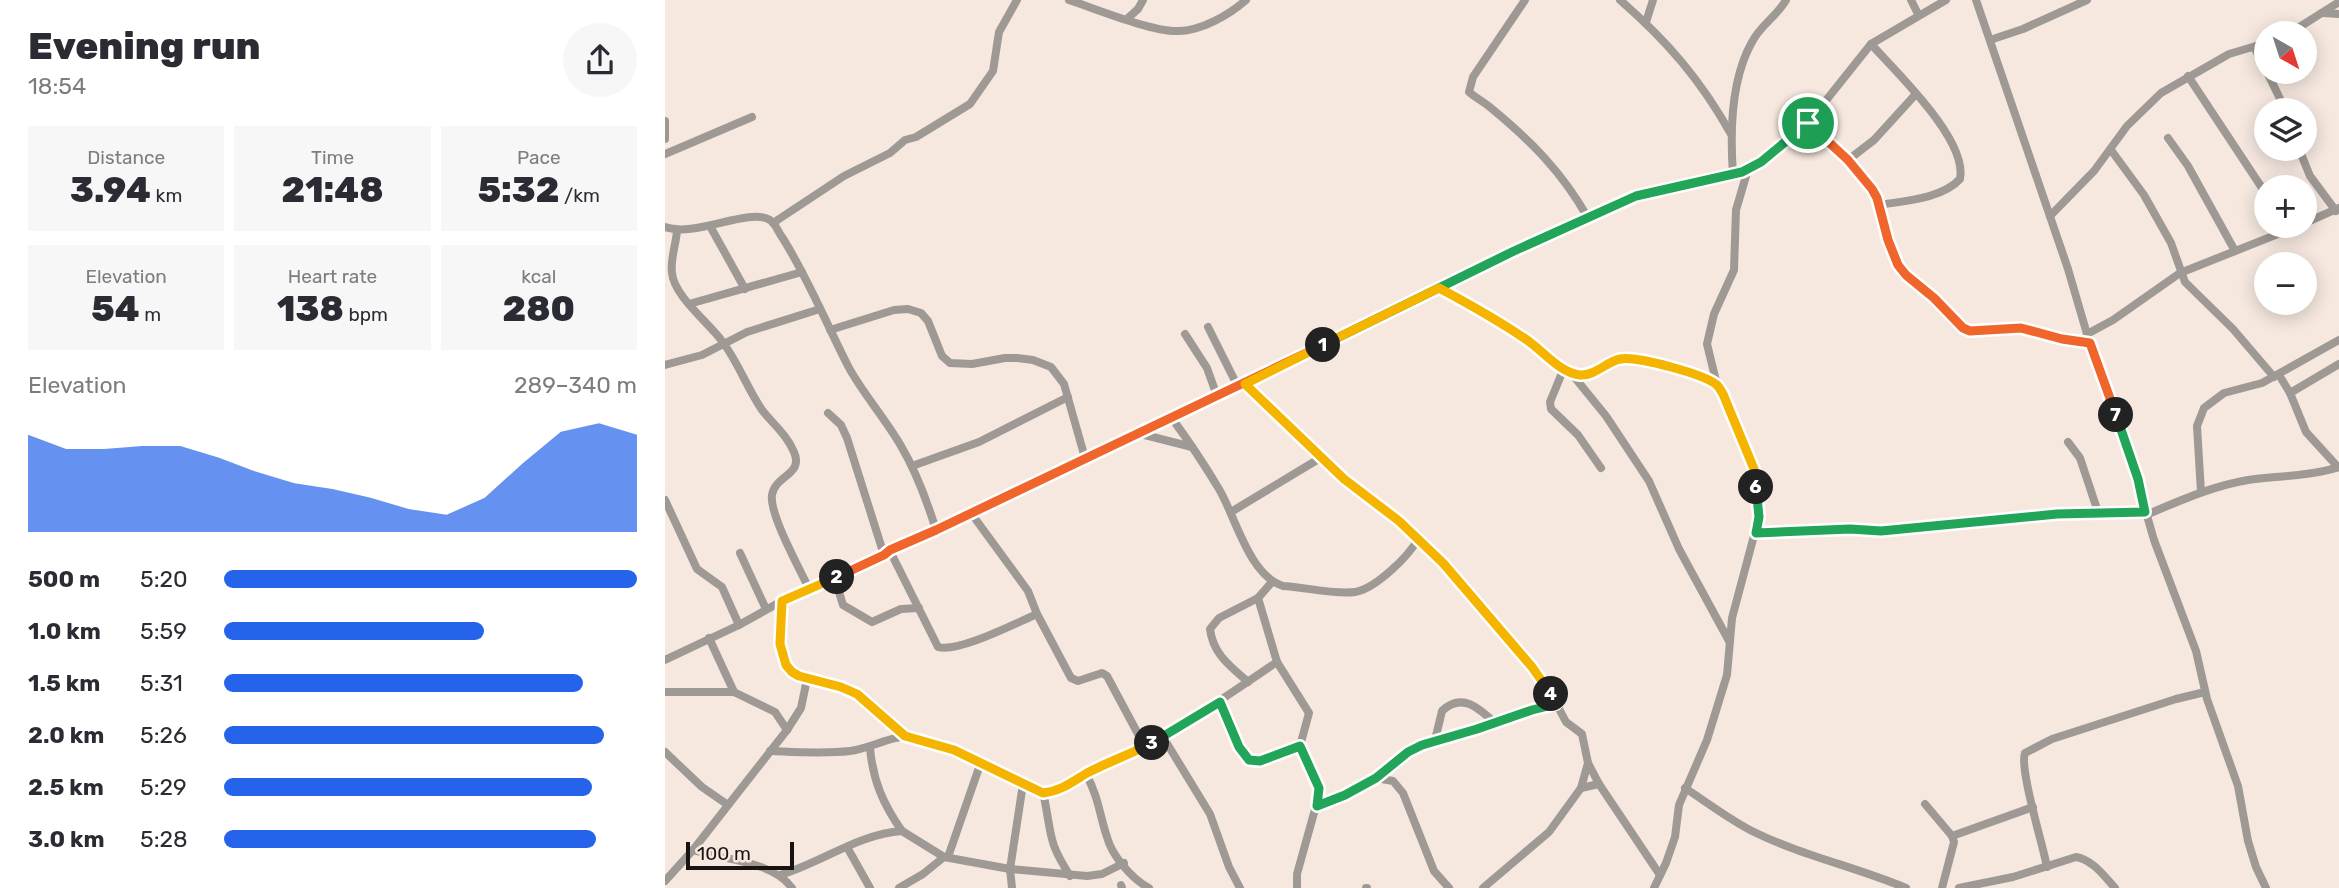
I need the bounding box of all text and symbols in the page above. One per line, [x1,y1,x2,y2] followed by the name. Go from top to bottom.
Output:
[2254,21,2317,84] north arrow
[2254,21,2317,315] map controls
[28,23,261,69] text: Evening run
[563,23,637,97] button: share
[28,72,86,100] text: 18:54
[1778,93,1838,153] pin
[2254,98,2317,161] button: layers
[1789,104,1827,142] icon: arrive
[87,146,165,169] text: Distance
[311,146,354,169] text: Time
[517,146,561,169] text: Pace
[70,169,151,211] text: 3.94
[281,169,383,211] text: 21:48
[478,169,559,211] text: 5:32
[2254,175,2317,238] button: +
[151,184,182,207] text: km
[559,184,600,207] text: /km
[2254,252,2317,315] button: −
[85,265,167,288] text: Elevation
[288,265,377,288] text: Heart rate
[521,265,556,288] text: kcal
[91,288,139,330] text: 54
[277,288,344,330] text: 138
[503,288,575,330] text: 280
[139,303,161,326] text: m
[344,303,388,326] text: bpm
[1305,328,1341,362] pin: 1
[1318,333,1327,356] text: 1
[28,371,127,399] text: Elevation
[514,371,637,399] text: 289–340 m
[2099,398,2133,432] pin: 7
[2110,403,2121,426] text: 7
[1739,470,1773,504] pin: 6
[1749,475,1762,498] text: 6
[819,560,855,594] pin: 2
[28,565,100,593] text: 500 m
[140,565,188,593] text: 5:20
[830,565,843,588] text: 2
[28,617,101,645] text: 1.0 km
[140,617,187,645] text: 5:59
[28,669,100,697] text: 1.5 km
[140,669,183,697] text: 5:31
[1533,676,1568,712] pin: 4
[1544,682,1557,705] text: 4
[28,721,104,749] text: 2.0 km
[140,721,187,749] text: 5:26
[1135,726,1169,760] pin: 3
[1145,731,1158,754] text: 3
[28,773,104,801] text: 2.5 km
[140,773,187,801] text: 5:29
[28,825,105,853] text: 3.0 km
[140,825,188,853] text: 5:28
[686,839,795,871] scale bar
[697,842,751,865] text: 100 m

